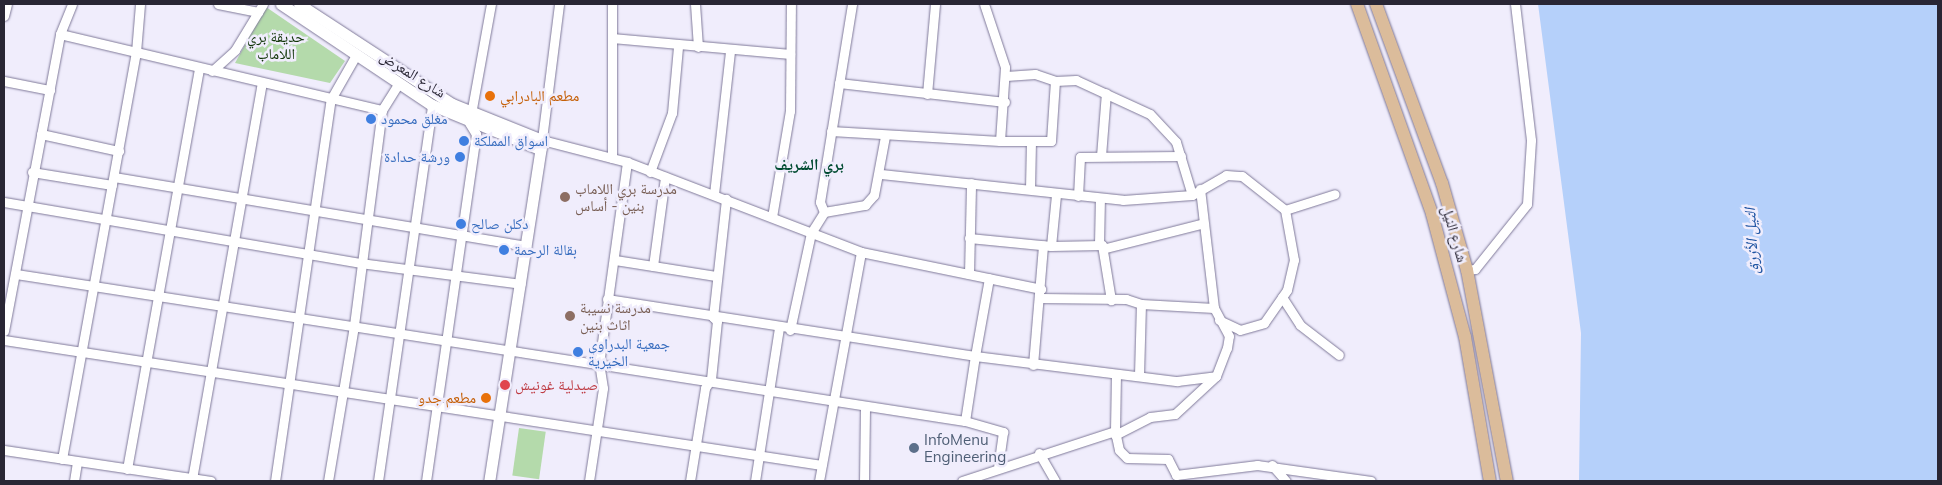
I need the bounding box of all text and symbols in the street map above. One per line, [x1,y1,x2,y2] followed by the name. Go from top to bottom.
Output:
[247,27,305,62] park label: حديقة بري اللاماب
[377,47,449,101] street label: شارع المعرض
[500,87,579,105] place label: مطعم البادرابي
[484,90,496,102] marker: مطعم البادرابي
[381,110,448,128] place label: مغلق محمود
[365,113,377,125] marker: مغلق محمود
[474,132,548,150] place label: اسواق المملكة
[458,135,470,147] marker: اسواق المملكة
[384,148,450,166] place label: ورشة حدادة
[454,151,466,163] marker: ورشة حدادة
[774,154,844,174] district label: بري الشريف
[575,179,677,214] place label: مدرسة بري اللاماب بنين - أساس
[559,191,571,203] marker: مدرسة بري اللاماب بنين - أساس
[1438,204,1472,264] street label: شارع النيل
[1740,208,1762,274] water label: النيل الأزرق
[471,215,529,233] place label: دكلن صالح
[455,218,467,230] marker: دكلن صالح
[514,241,577,259] place label: بقالة الرحمة
[498,244,510,256] marker: بقالة الرحمة
[580,298,651,333] place label: مدرسة نسيبة اثاث بنين
[564,310,576,322] marker: مدرسة نسيبة اثاث بنين
[588,334,670,369] place label: جمعية البدراوي الخيرية
[572,346,584,358] marker: جمعية البدراوي الخيرية
[515,376,598,394] place label: صيدلية غونيش
[499,379,511,391] marker: صيدلية غونيش
[418,389,476,407] place label: مطعم جدو
[480,392,492,404] marker: مطعم جدو
[924,430,1006,465] place label: InfoMenu Engineering
[908,442,920,454] marker: InfoMenu Engineering

